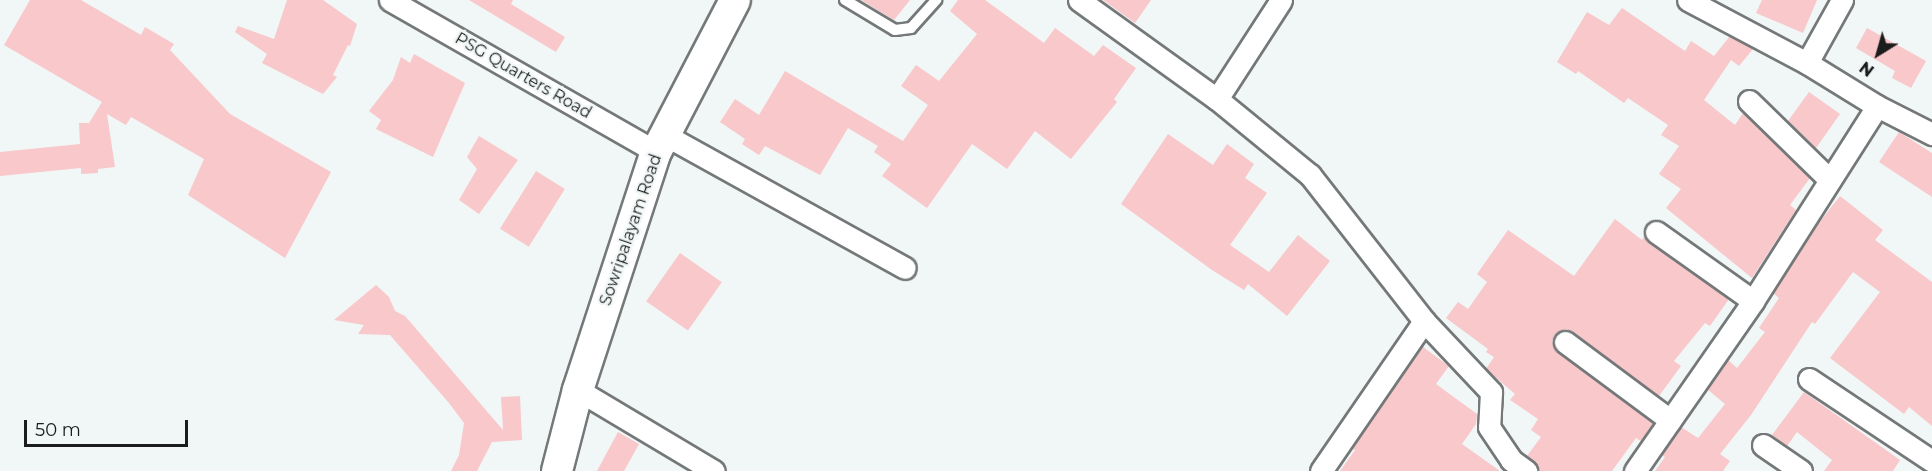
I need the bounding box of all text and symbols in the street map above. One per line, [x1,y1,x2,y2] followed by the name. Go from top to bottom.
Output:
[1848,24,1908,84] north arrow
[451,29,595,123] street label: PSG Quarters Road
[1856,57,1878,80] text: N
[596,152,666,308] street label: Sowripalayam Road
[27,408,190,446] scale bar
[35,419,81,441] text: 50 m

